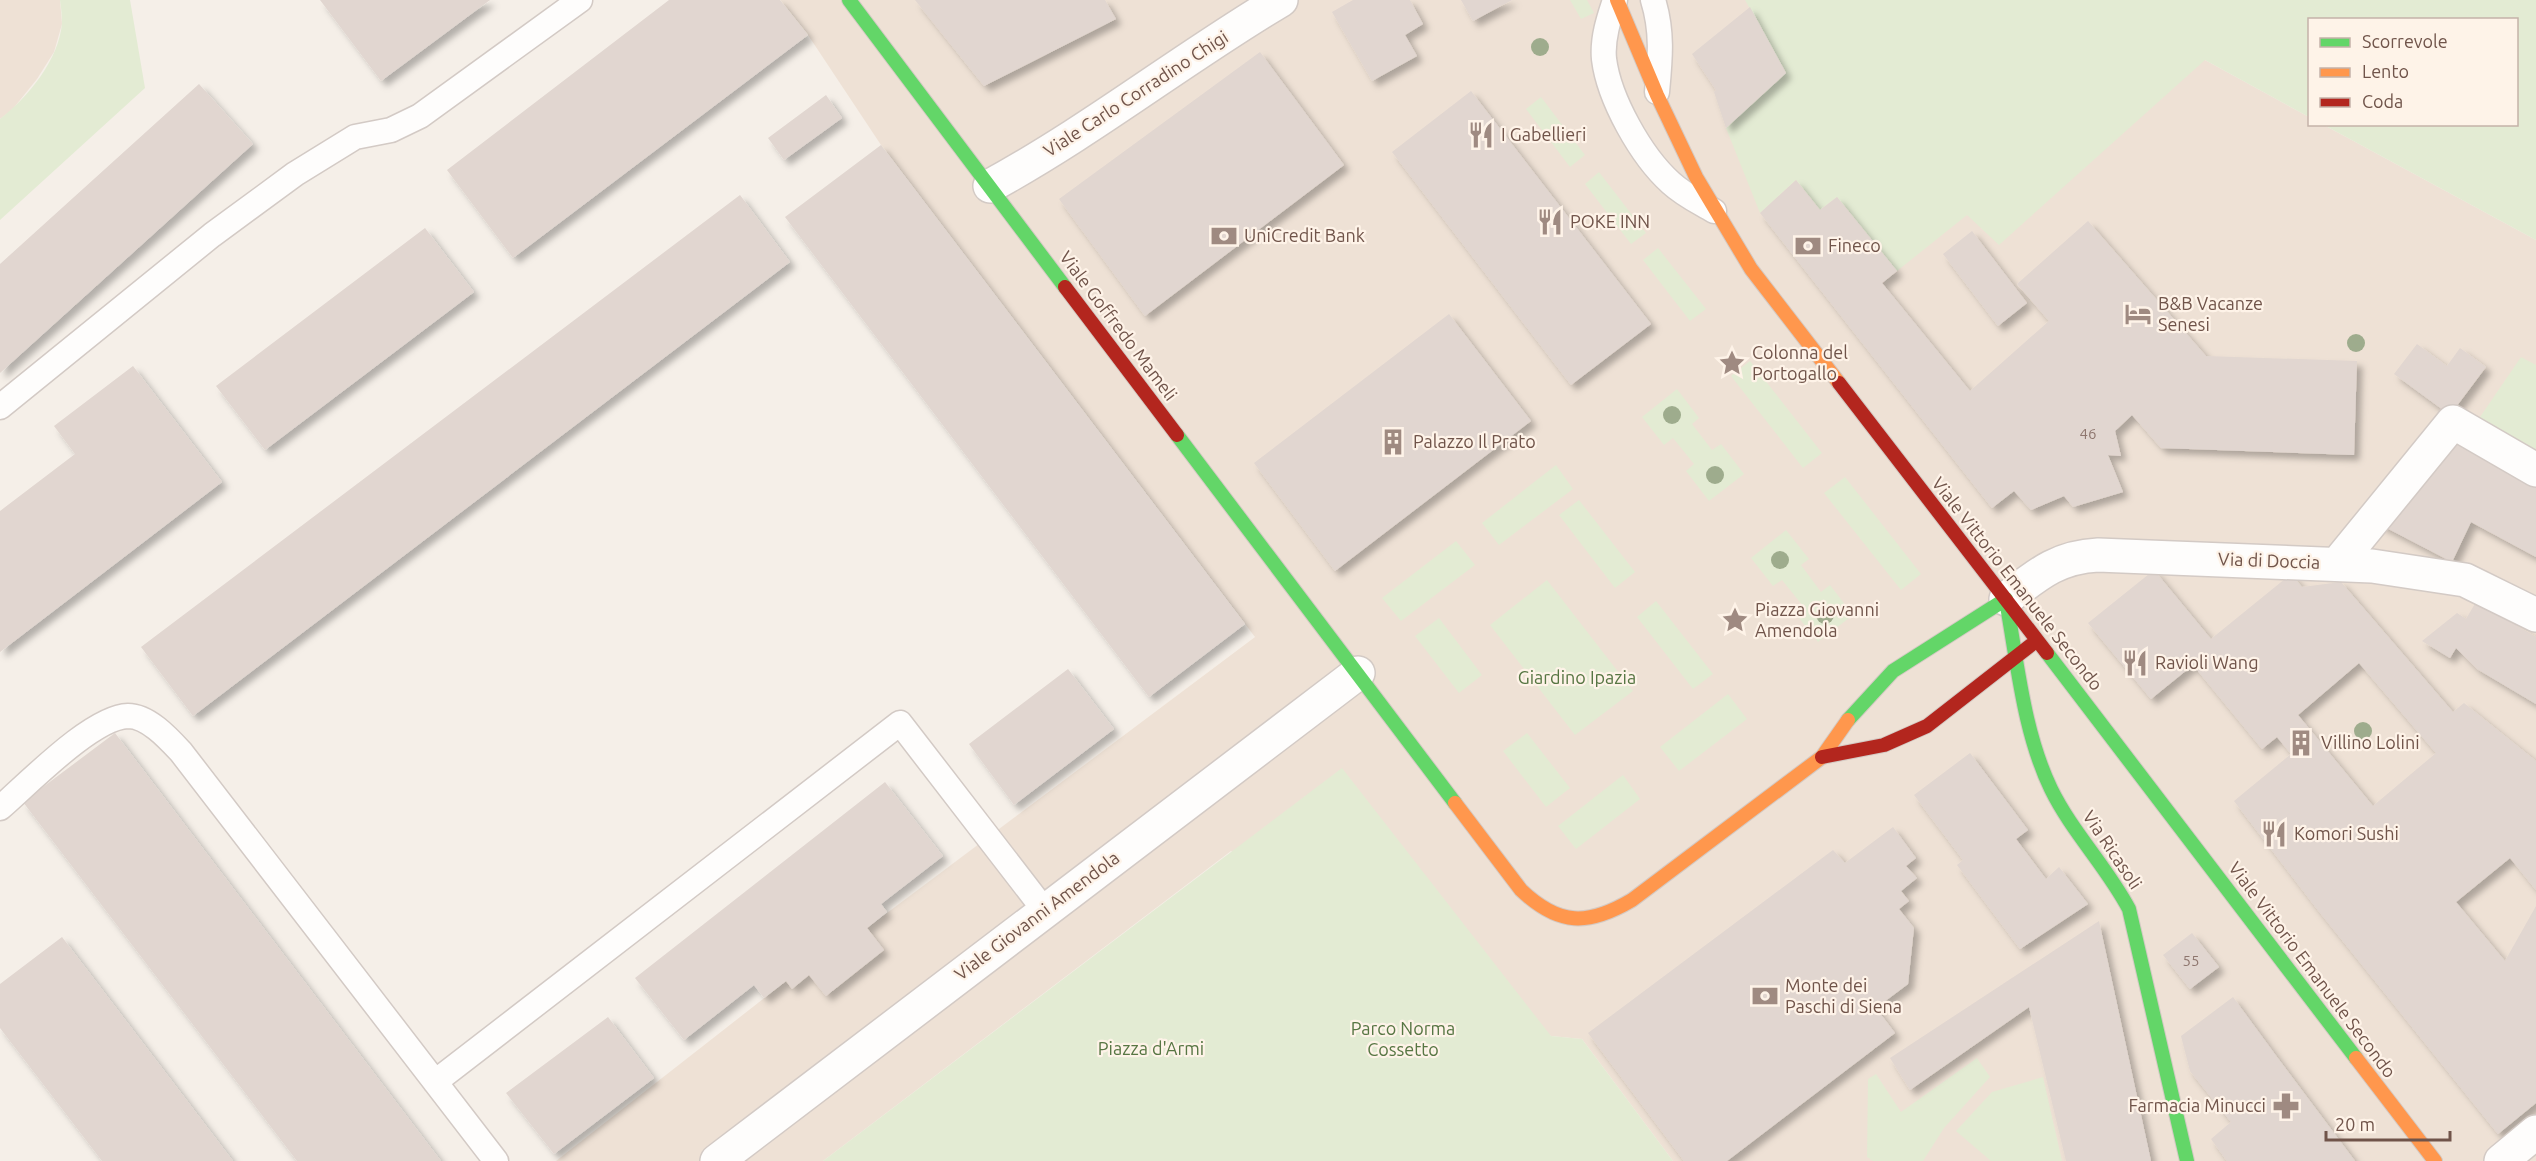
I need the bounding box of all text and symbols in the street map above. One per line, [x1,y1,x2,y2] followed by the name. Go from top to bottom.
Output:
[2308,18,2518,126] legend
[1040,26,1231,160] street label: Viale Carlo Corradino Chigi
[2362,31,2448,51] text: Scorrevole
[2362,61,2409,81] text: Lento
[2362,91,2403,111] text: Coda
[1466,120,1496,150] restaurant icon: I Gabellieri
[1501,124,1586,144] place label: I Gabellieri
[1535,207,1565,237] restaurant icon: POKE INN
[1570,211,1650,231] place label: POKE INN
[1209,221,1239,251] bank icon: UniCredit Bank
[1244,225,1365,245] place label: UniCredit Bank
[1793,231,1823,261] bank icon: Fineco
[1828,235,1881,255] place label: Fineco
[1056,247,1182,404] street label: Viale Goffredo Mameli
[2158,293,2263,334] place label: B&B Vacanze Senesi
[2123,299,2153,329] hotel icon: B&B Vacanze Senesi
[1752,342,1848,383] place label: Colonna del Portogallo
[1717,348,1747,378] place icon: Colonna del Portogallo
[2080,425,2096,442] house number: 46
[1378,427,1408,457] building icon: Palazzo Il Prato
[1413,431,1536,451] place label: Palazzo Il Prato
[1928,473,2107,694] street label: Viale Vittorio Emanuele Secondo
[2218,548,2321,572] street label: Via di Doccia
[1755,599,1879,640] place label: Piazza Giovanni Amendola
[1720,605,1750,635] place icon: Piazza Giovanni Amendola
[2120,648,2150,678] restaurant icon: Ravioli Wang
[2155,652,2258,672] place label: Ravioli Wang
[1518,667,1636,687] park label: Giardino Ipazia
[2286,728,2316,758] building icon: Villino Lolini
[2321,732,2420,752] place label: Villino Lolini
[2079,806,2146,892] street label: Via Ricasoli
[2259,819,2289,849] restaurant icon: Komori Sushi
[2294,823,2399,843] place label: Komori Sushi
[950,847,1123,984] street label: Viale Giovanni Amendola
[2225,858,2401,1081] street label: Viale Vittorio Emanuele Secondo
[2183,952,2199,969] house number: 55
[1785,975,1902,1016] place label: Monte dei Paschi di Siena
[1750,981,1780,1011] bank icon: Monte dei Paschi di Siena
[1351,1018,1455,1059] park label: Parco Norma Cossetto
[1098,1038,1204,1058] park label: Piazza d'Armi
[2271,1091,2301,1121] pharmacy icon: Farmacia Minucci
[2129,1095,2266,1115] place label: Farmacia Minucci
[2326,1104,2450,1142] scale bar
[2335,1114,2375,1134] text: 20 m

